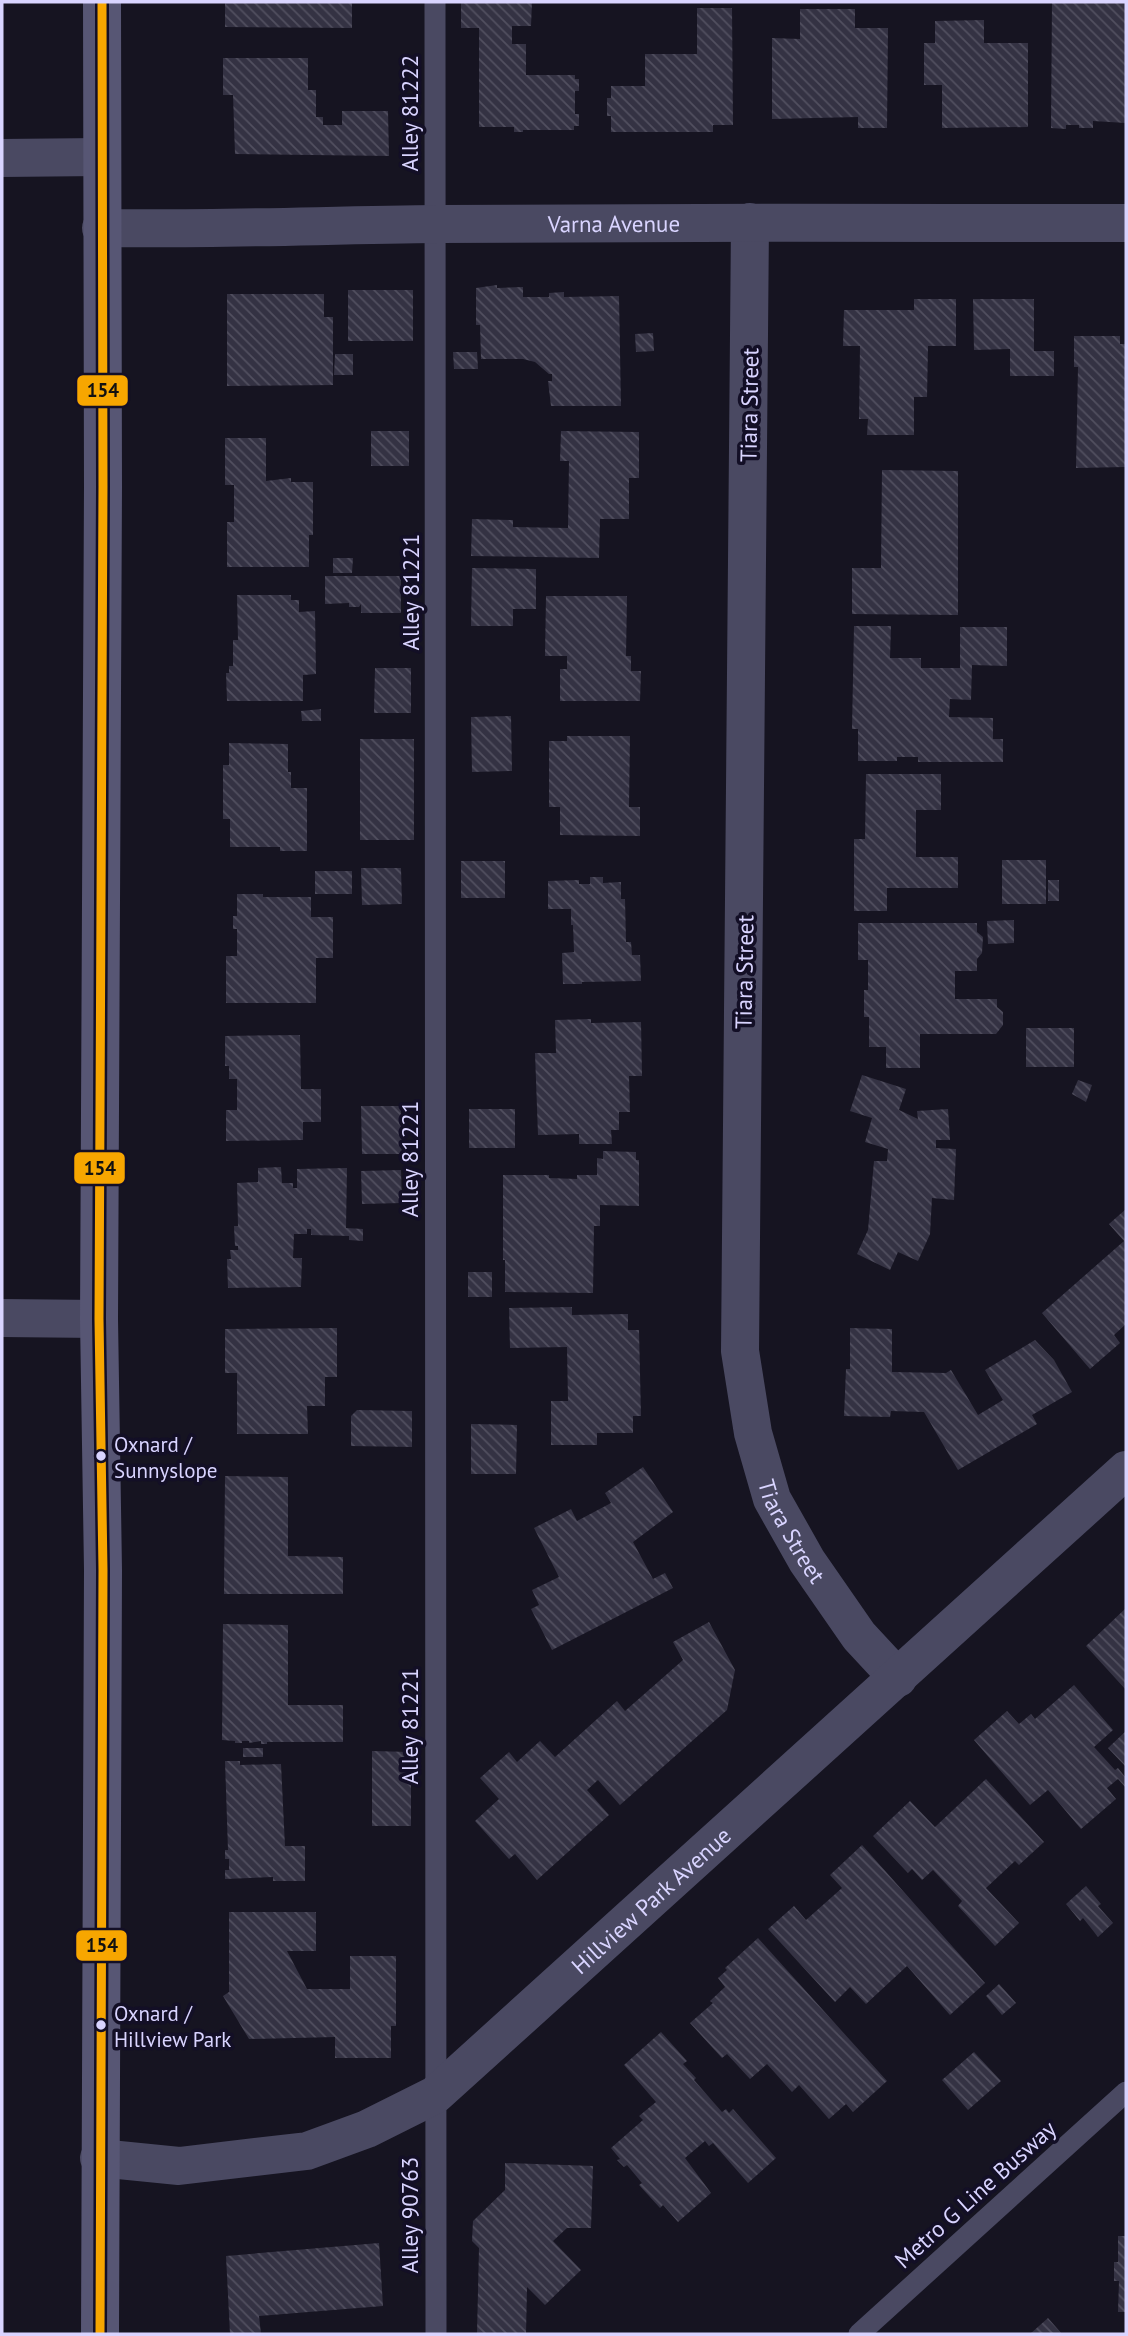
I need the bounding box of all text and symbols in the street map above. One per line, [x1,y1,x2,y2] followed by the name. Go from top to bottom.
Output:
[395,55,424,171] street label: Alley 81222
[547,208,680,238] street label: Varna Avenue
[734,347,764,462] street label: Tiara Street
[76,374,129,407] line badge: 154
[87,378,119,402] text: 154
[396,534,425,650] street label: Alley 81221
[729,914,759,1029] street label: Tiara Street
[395,1101,424,1217] street label: Alley 81221
[73,1151,126,1185] line badge: 154
[84,1156,116,1180] text: 154
[114,1431,218,1484] place label: Oxnard / Sunnyslope
[94,1449,108,1463] marker: Oxnard / Sunnyslope
[753,1476,832,1589] street label: Tiara Street
[395,1668,424,1784] street label: Alley 81221
[565,1820,736,1980] street label: Hillview Park Avenue
[75,1929,128,1962] line badge: 154
[86,1933,118,1957] text: 154
[114,2000,231,2053] place label: Oxnard / Hillview Park
[94,2018,108,2032] marker: Oxnard / Hillview Park
[888,2114,1062,2274] street label: Metro G Line Busway
[395,2157,424,2273] street label: Alley 90763

